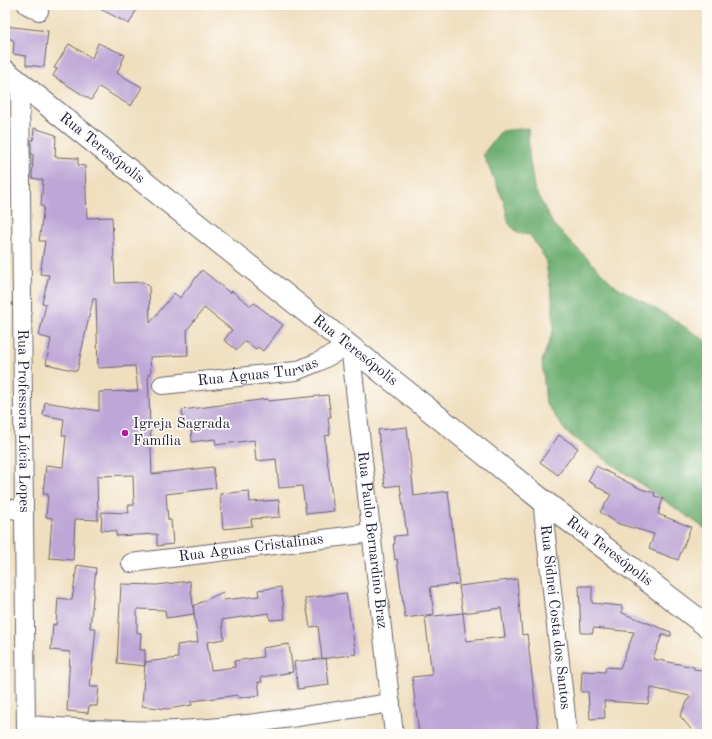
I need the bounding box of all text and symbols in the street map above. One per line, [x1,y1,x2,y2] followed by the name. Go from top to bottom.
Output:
[57,110,147,187] street label: Rua Teresópolis
[310,312,400,389] street label: Rua Teresópolis
[15,329,31,513] street label: Rua Professora Lúcia Lopes
[197,355,321,389] street label: Rua Águas Turvas
[133,417,231,449] place label: Igreja Sagrada Família
[120,428,130,438] marker: Igreja Sagrada Família
[355,451,390,630] street label: Rua Paulo Bernardino Braz
[563,514,655,589] street label: Rua Teresópolis
[537,524,573,710] street label: Rua Sidnei Costa dos Santos
[178,532,324,564] street label: Rua Águas Cristalinas

